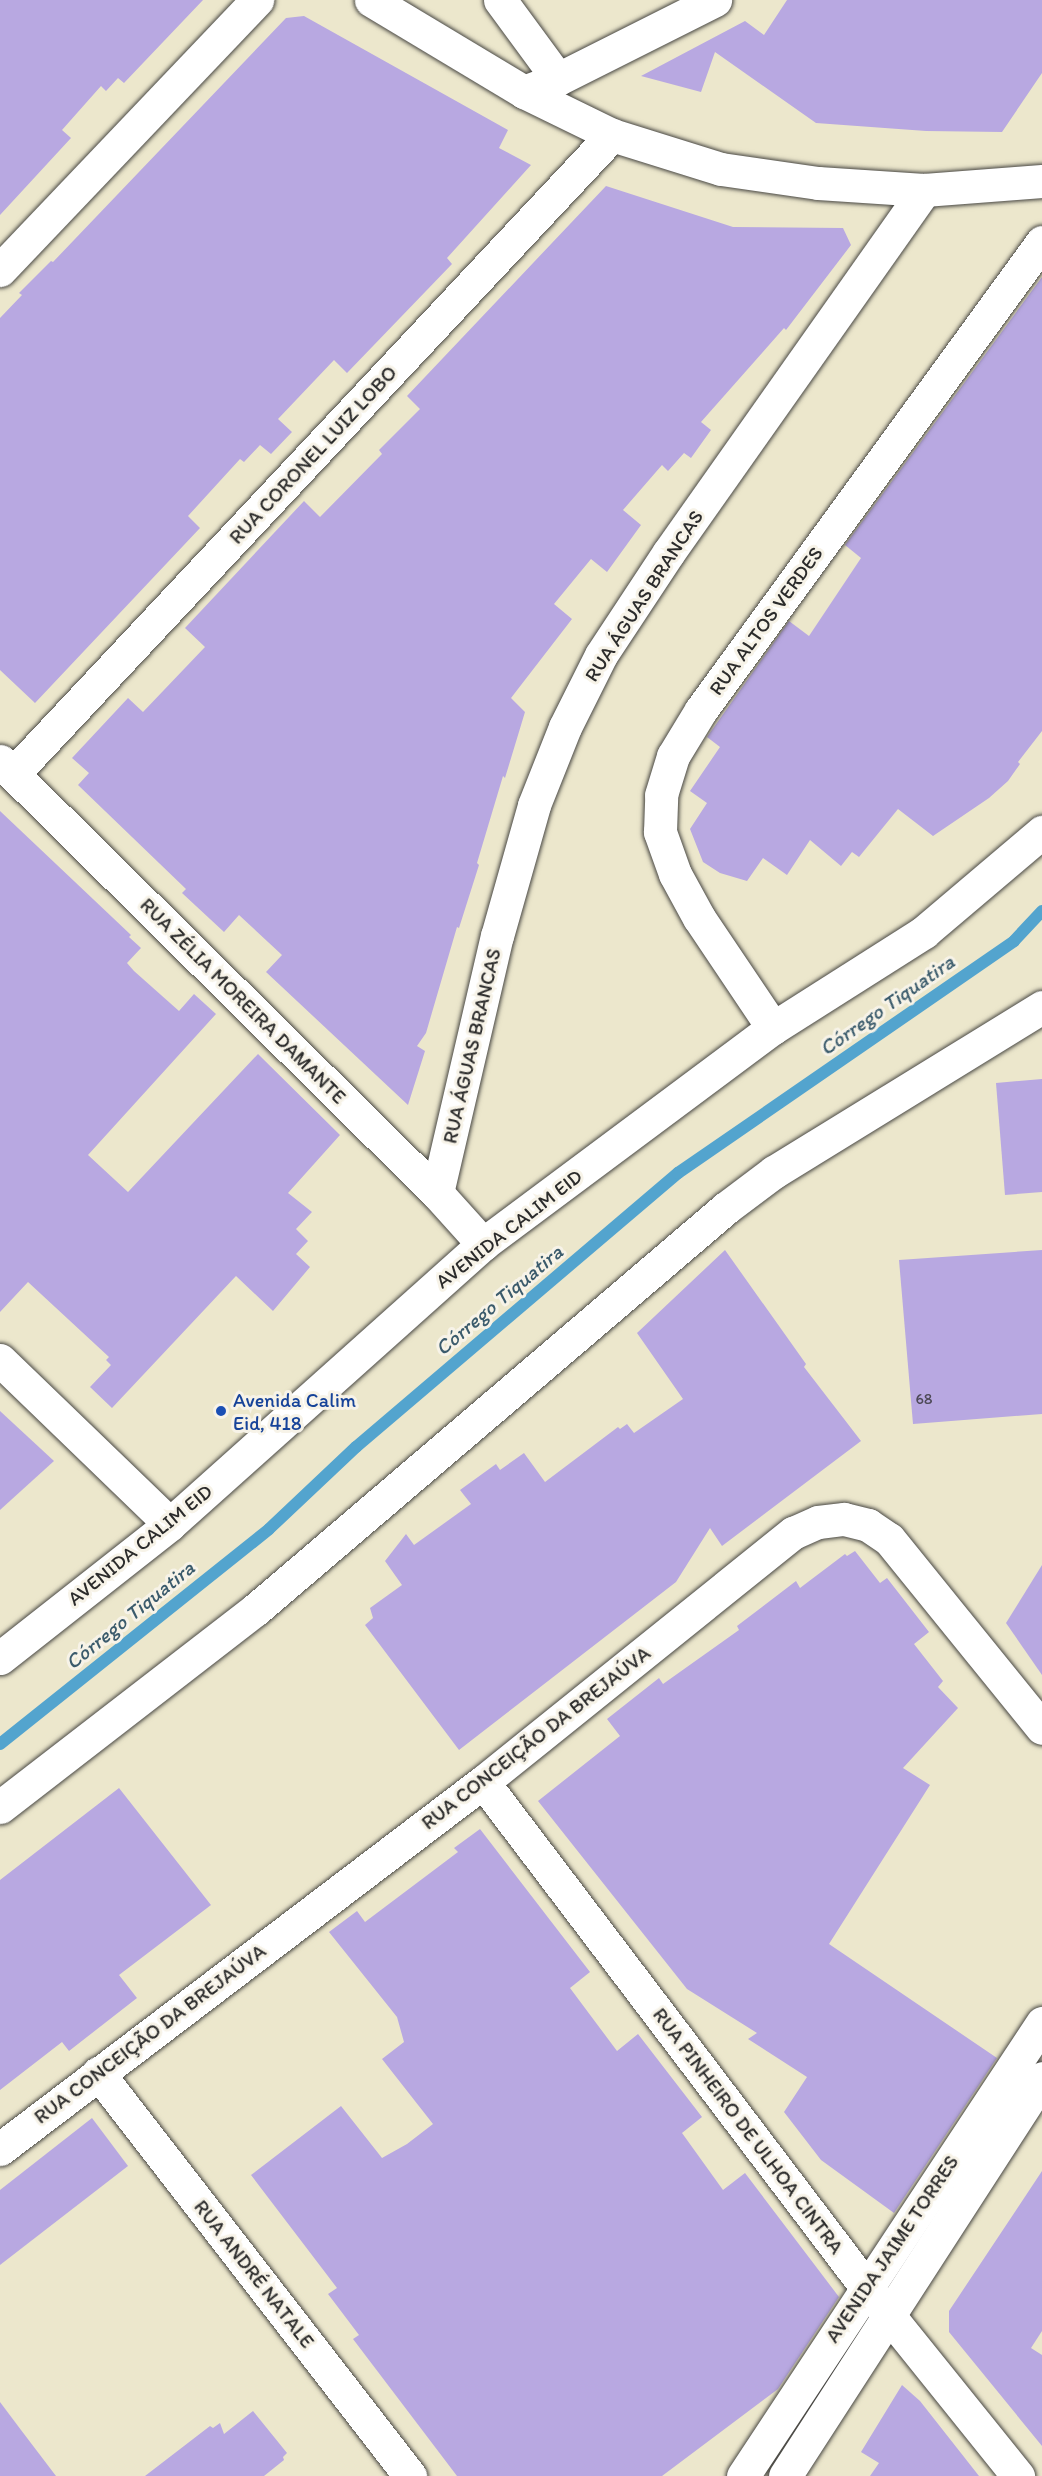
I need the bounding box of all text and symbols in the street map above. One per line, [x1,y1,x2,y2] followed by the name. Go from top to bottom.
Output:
[225,362,401,548] street label: RUA CORONEL LUIZ LOBO
[580,506,708,686] street label: RUA ÁGUAS BRANCAS
[704,542,828,700] street label: RUA ALTOS VERDES
[135,893,351,1109] street label: RUA ZÉLIA MOREIRA DAMANTE
[438,946,506,1146] street label: RUA ÁGUAS BRANCAS
[815,949,959,1061] water label: Córrego Tiquatira
[432,1165,586,1293] street label: AVENIDA CALIM EID
[430,1239,568,1361] water label: Córrego Tiquatira
[233,1388,356,1435] place label: Avenida Calim Eid, 418
[915,1389,933,1409] house number: 68
[214,1404,228,1418] marker: Avenida Calim Eid, 418
[64,1480,216,1610] street label: AVENIDA CALIM EID
[60,1555,200,1675] water label: Córrego Tiquatira
[416,1640,656,1836] street label: RUA CONCEIÇÃO DA BREJAÚVA
[28,1938,272,2130] street label: RUA CONCEIÇÃO DA BREJAÚVA
[646,2001,850,2261] street label: RUA PINHEIRO DE ULHOA CINTRA
[821,2152,963,2346] street label: AVENIDA JAIME TORRES
[189,2195,319,2353] street label: RUA ANDRÉ NATALE

